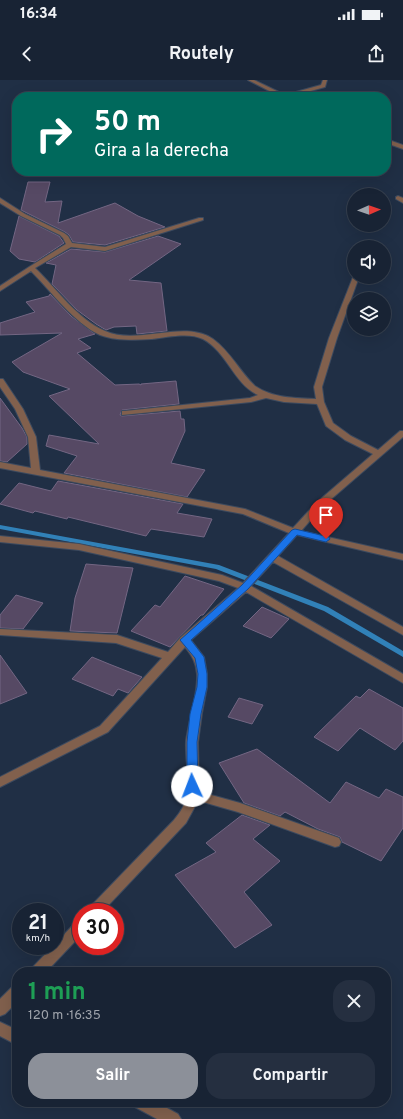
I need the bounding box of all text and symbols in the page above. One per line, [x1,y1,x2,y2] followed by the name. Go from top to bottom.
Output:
[20,5,58,24] text: 16:34
[16,43,38,65] icon: back
[169,43,234,66] text: Routely
[365,43,387,65] icon: share
[94,105,161,141] text: 50 m
[28,108,80,160] icon: right
[94,140,229,163] text: Gira a la derecha
[347,188,391,232] north arrow
[347,188,391,336] map controls
[347,240,391,284] button: sound
[347,292,391,336] button: layers
[309,498,343,539] pin
[315,504,337,526] icon: arrive
[171,765,213,807] position arrow
[72,903,124,955] speed limit sign: 30
[28,911,48,937] text: 21
[26,932,50,945] text: km/h
[28,978,86,1008] text: 1 min
[333,980,375,1022] button: close
[28,1008,101,1024] text: 120 m · 16:35
[28,1053,198,1099] button: Salir
[206,1053,375,1099] button: Compartir

